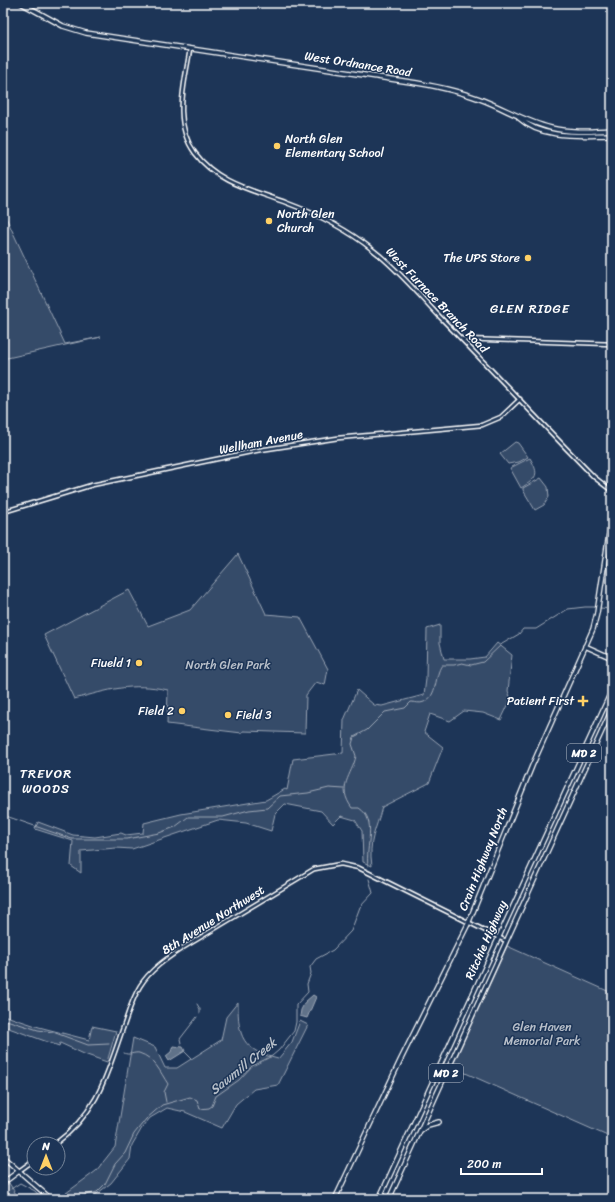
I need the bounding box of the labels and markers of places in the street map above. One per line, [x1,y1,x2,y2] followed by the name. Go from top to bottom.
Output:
[285,128,385,164] place label: North Glen Elementary School
[272,141,282,151] marker: North Glen Elementary School
[277,203,335,239] place label: North Glen Church
[264,216,274,226] marker: North Glen Church
[443,247,520,269] place label: The UPS Store
[523,253,533,263] marker: The UPS Store
[91,652,131,674] place label: Fiueld 1
[134,658,144,668] marker: Fiueld 1
[507,690,575,712] place label: Patient First
[577,695,589,707] marker: Patient First
[138,700,174,722] place label: Field 2
[236,704,272,726] place label: Field 3
[177,706,187,716] marker: Field 2
[223,710,233,720] marker: Field 3

